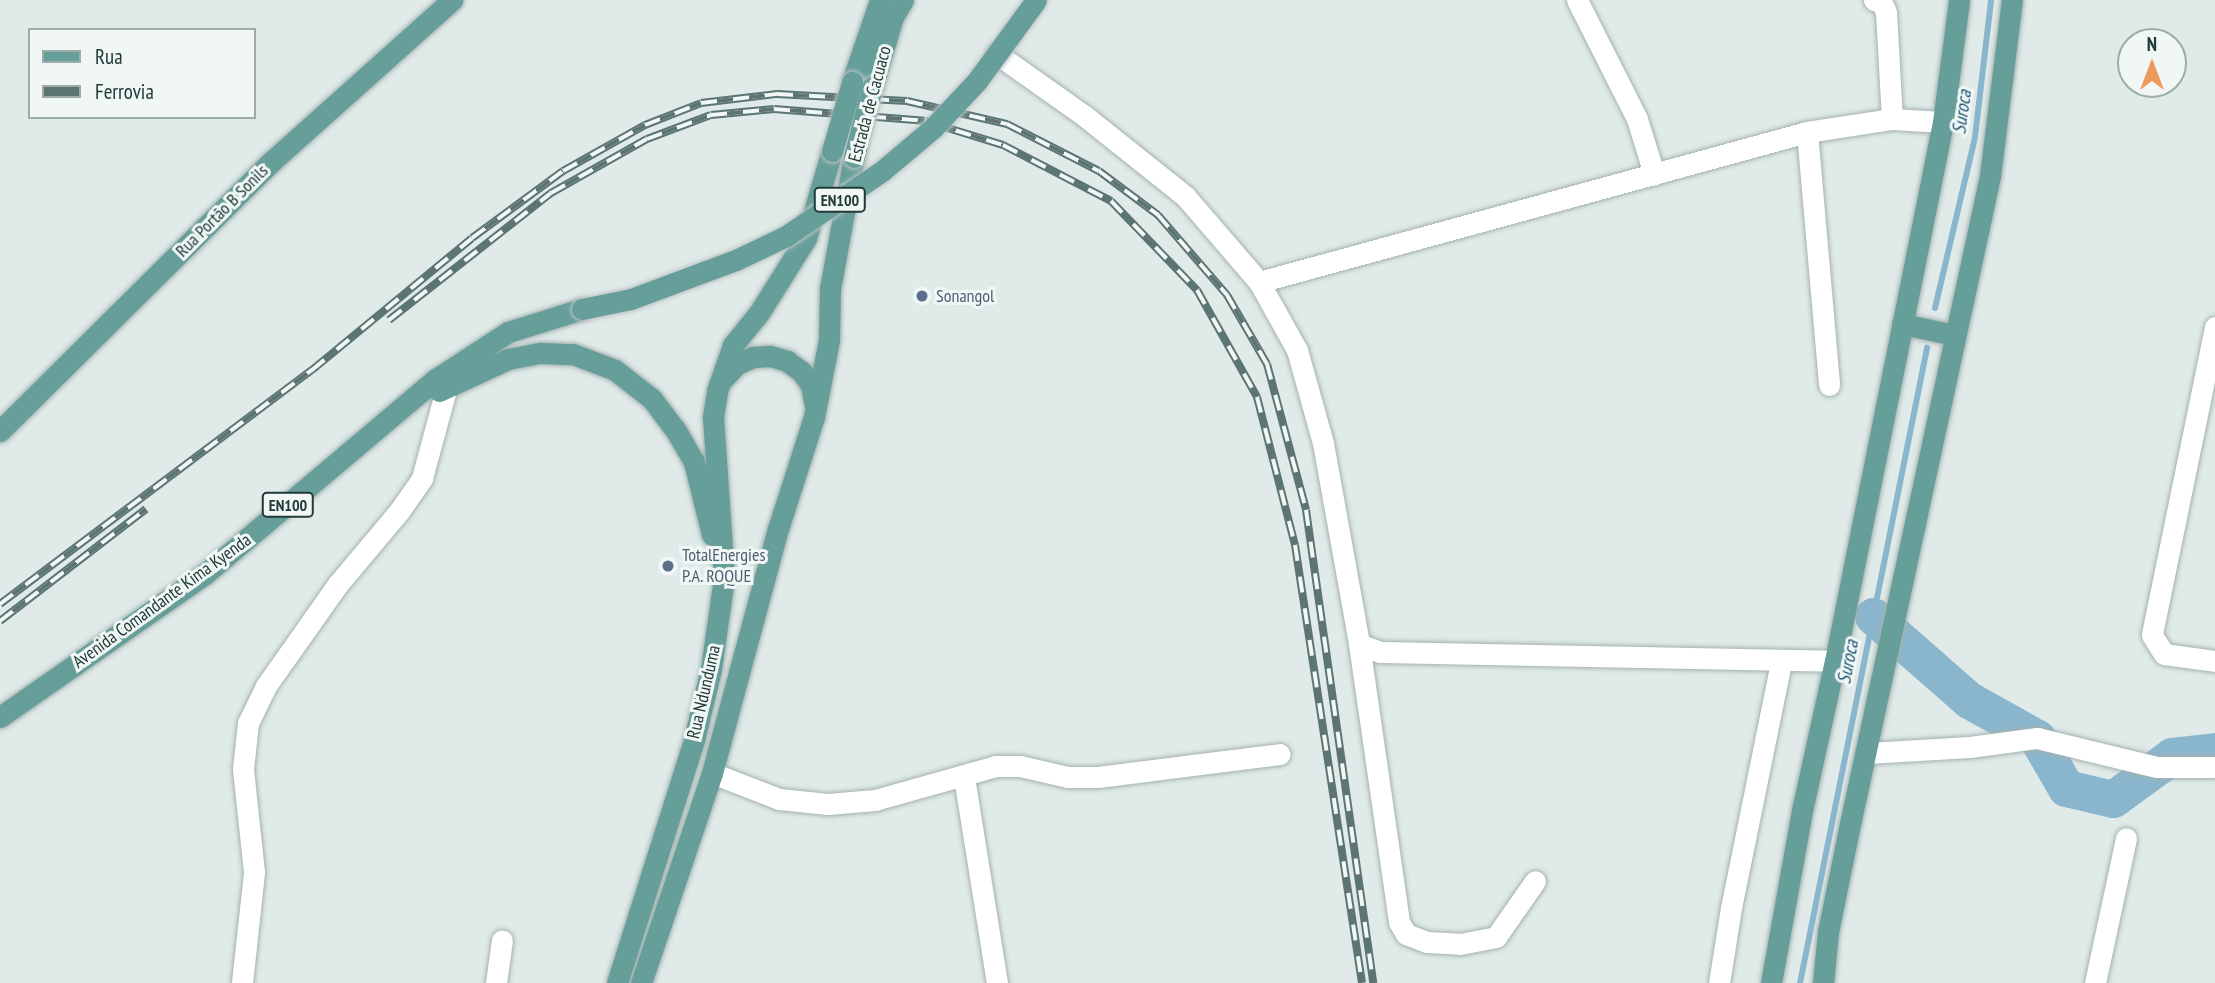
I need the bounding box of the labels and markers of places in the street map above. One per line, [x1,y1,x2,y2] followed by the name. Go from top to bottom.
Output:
[936,285,994,307] place label: Sonangol
[914,288,930,304] marker: Sonangol
[682,545,766,588] place label: TotalEnergies P.A. ROQUE
[660,558,676,574] marker: TotalEnergies P.A. ROQUE

